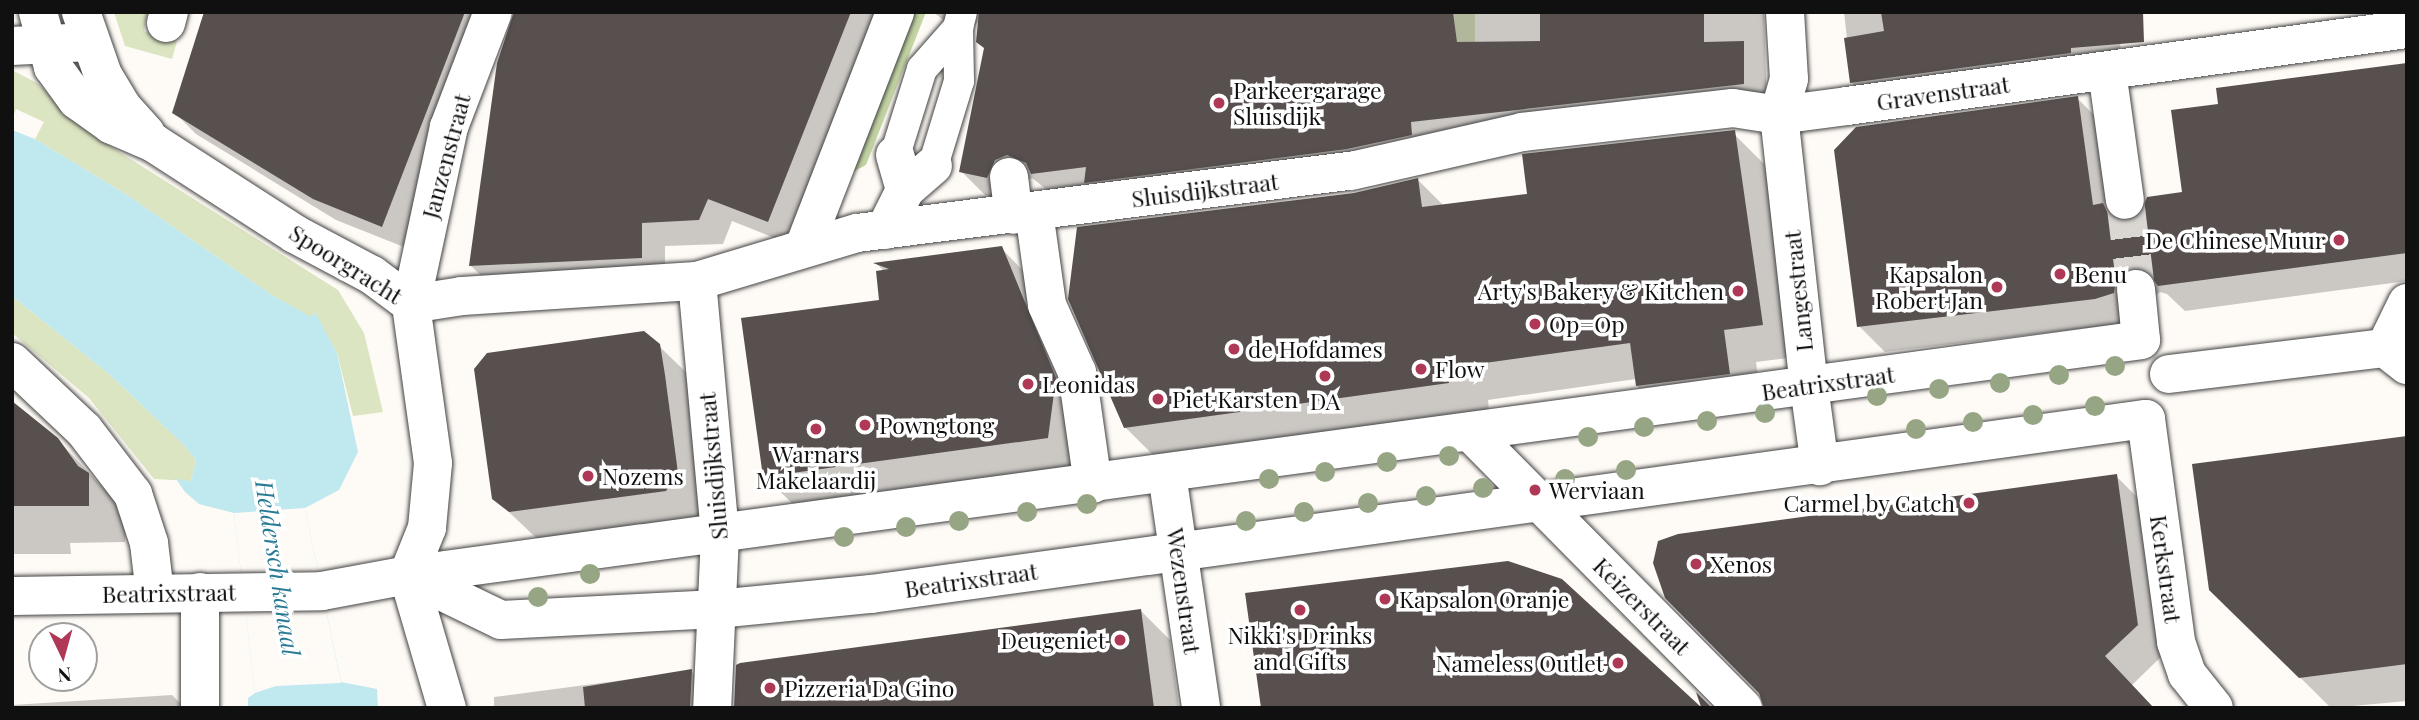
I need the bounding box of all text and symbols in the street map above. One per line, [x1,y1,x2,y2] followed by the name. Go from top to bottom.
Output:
[1875,70,2011,116] street label: Gravenstraat
[1233,76,1382,130] place label: Parkeergarage Sluisdijk
[416,91,476,221] street label: Janzenstraat
[1211,95,1227,111] marker: Parkeergarage Sluisdijk
[1130,167,1280,213] street label: Sluisdijkstraat
[284,218,408,310] street label: Spoorgracht
[2145,226,2325,254] place label: De Chinese Muur
[1778,229,1818,353] street label: Langestraat
[2331,232,2347,248] marker: De Chinese Muur
[1875,260,1983,314] place label: Kapsalon Robert Jan
[2074,260,2127,288] place label: Benu
[2052,266,2068,282] marker: Benu
[1477,277,1724,305] place label: Arty's Bakery & Kitchen
[1989,279,2005,295] marker: Kapsalon Robert Jan
[1730,283,1746,299] marker: Arty's Bakery & Kitchen
[1549,310,1625,338] place label: Op=Op
[1527,316,1543,332] marker: Op=Op
[1248,335,1383,363] place label: de Hofdames
[1226,341,1242,357] marker: de Hofdames
[1435,355,1484,383] place label: Flow
[1760,360,1896,406] street label: Beatrixstraat
[1413,361,1429,377] marker: Flow
[1317,368,1333,384] marker: DA
[1042,370,1135,398] place label: Leonidas
[1020,376,1036,392] marker: Leonidas
[1172,385,1298,413] place label: Piet Karsten
[1310,387,1340,415] place label: DA
[693,391,733,541] street label: Sluisdijkstraat
[1150,391,1166,407] marker: Piet Karsten
[879,411,994,439] place label: Powngtong
[857,417,873,433] marker: Powngtong
[808,421,824,437] marker: Warnars Makelaardij
[756,440,876,494] place label: Warnars Makelaardij
[602,462,684,490] place label: Nozems
[580,468,596,484] marker: Nozems
[1549,476,1645,504] place label: Werviaan
[250,478,306,658] water label: Heldersch kanaal
[1527,482,1543,498] marker: Werviaan
[1783,489,1955,517] place label: Carmel by Catch
[1961,495,1977,511] marker: Carmel by Catch
[2145,513,2187,625] street label: Kerkstraat
[1162,526,1206,656] street label: Wezenstraat
[1710,550,1772,578] place label: Xenos
[1588,552,1696,660] street label: Keizerstraat
[1688,556,1704,572] marker: Xenos
[903,557,1039,603] street label: Beatrixstraat
[102,578,236,608] street label: Beatrixstraat
[1399,585,1569,613] place label: Kapsalon Oranje
[1377,591,1393,607] marker: Kapsalon Oranje
[1292,602,1308,618] marker: Nikki's Drinks and Gifts
[1228,621,1372,675] place label: Nikki's Drinks and Gifts
[28,622,98,692] north arrow
[1001,626,1106,654] place label: Deugeniet
[1112,632,1128,648] marker: Deugeniet
[1436,649,1604,677] place label: Nameless Outlet
[1610,655,1626,671] marker: Nameless Outlet
[57,662,73,689] text: N
[784,674,955,702] place label: Pizzeria Da Gino
[762,680,778,696] marker: Pizzeria Da Gino

